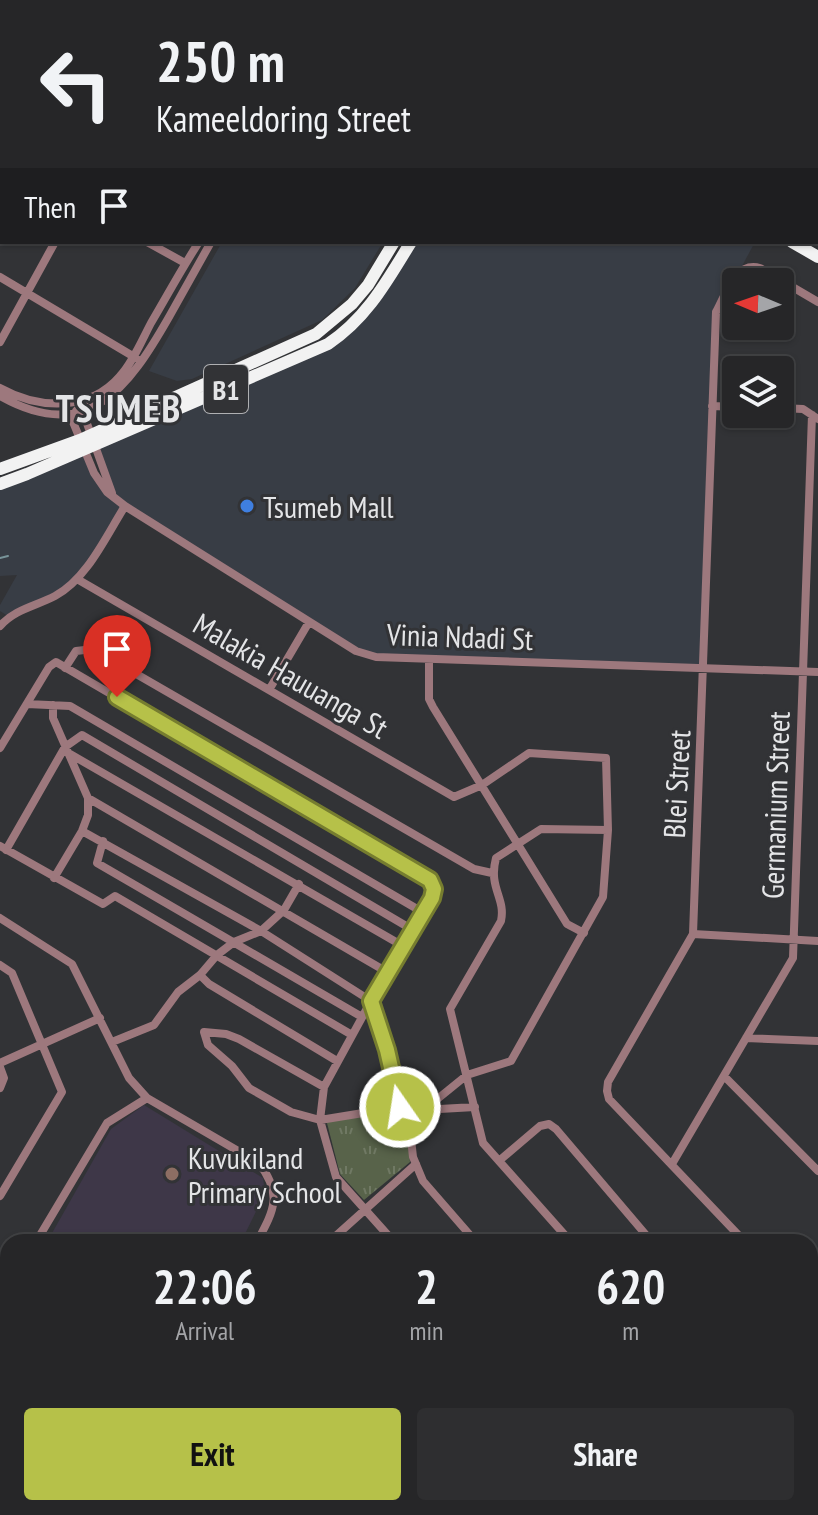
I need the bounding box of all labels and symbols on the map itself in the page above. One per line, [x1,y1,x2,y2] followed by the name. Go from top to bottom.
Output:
[722,268,794,340] north arrow
[204,365,248,413] road number: B1
[56,383,182,432] district label: TSUMEB
[263,487,393,526] place label: Tsumeb Mall
[238,497,256,515] marker: Tsumeb Mall
[187,604,396,747] street label: Malakia Hauuanga St
[385,614,535,658] street label: Vinia Ndadi St
[83,615,151,697] pin
[752,710,798,899] street label: Germanium Street
[654,728,698,839] street label: Blei Street
[358,1065,442,1149] position arrow
[188,1138,342,1211] place label: Kuvukiland Primary School
[163,1165,181,1183] marker: Kuvukiland Primary School

